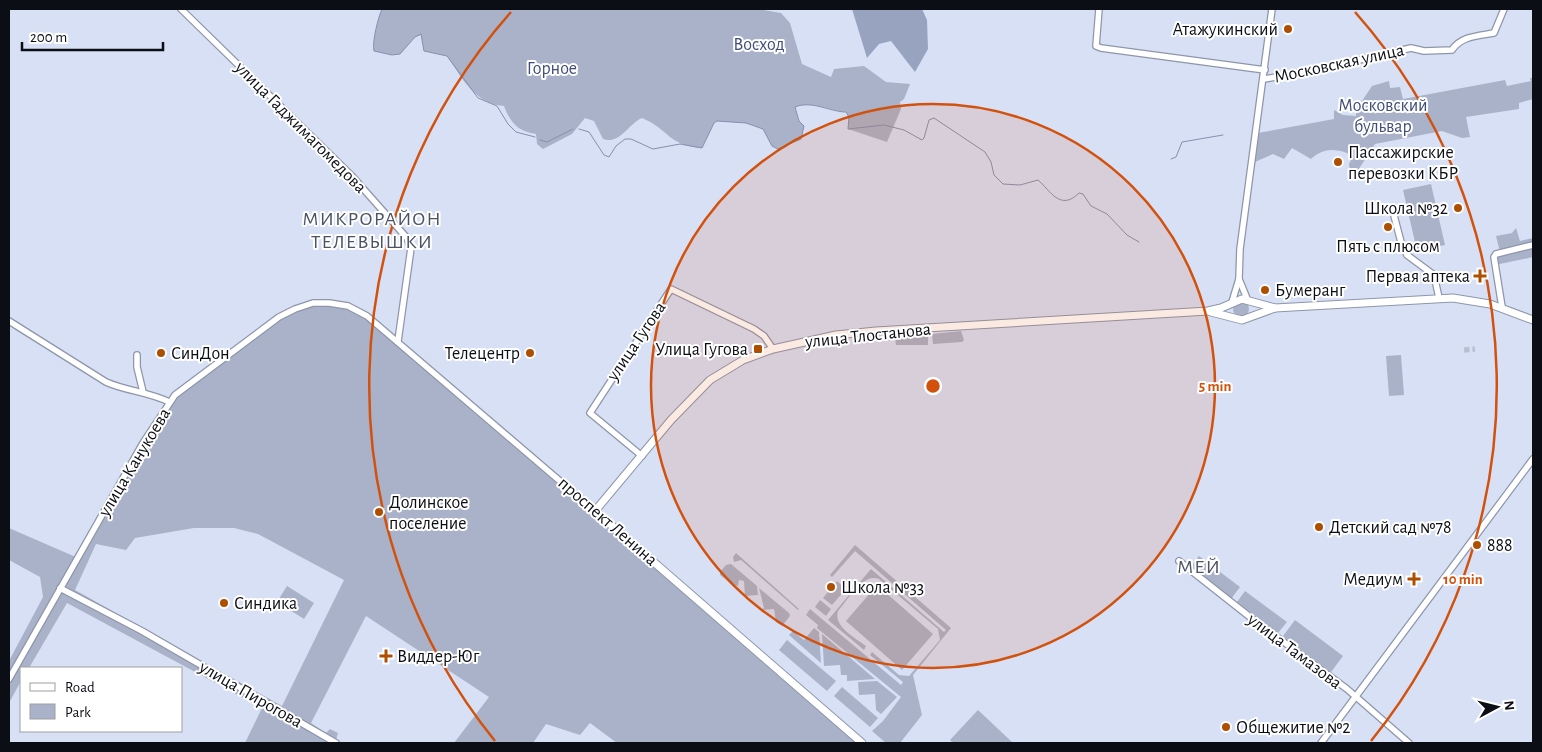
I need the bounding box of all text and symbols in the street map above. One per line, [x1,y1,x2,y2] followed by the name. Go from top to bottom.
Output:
[22,20,164,52] scale bar
[1172,21,1278,39] place label: Атажукинский
[1282,23,1294,35] marker: Атажукинский
[30,30,67,45] text: 200 m
[733,36,785,54] park label: Восход
[1273,41,1406,87] street label: Московская улица
[231,58,369,197] street label: улица Гаджимагомедова
[527,60,577,78] park label: Горное
[1338,97,1428,136] park label: Московский бульвар
[1348,144,1458,183] place label: Пассажирские перевозки КБР
[1332,156,1344,168] marker: Пассажирские перевозки КБР
[1364,200,1448,218] place label: Школа №32
[1452,202,1464,214] marker: Школа №32
[302,209,442,252] district label: МИКРОРАЙОН ТЕЛЕВЫШКИ
[1382,221,1394,233] marker: Пять с плюсом
[1336,238,1440,256] place label: Пять с плюсом
[1366,268,1470,286] place label: Первая аптека
[1474,270,1486,282] marker: Первая аптека
[1275,282,1346,300] place label: Бумеранг
[1259,284,1271,296] marker: Бумеранг
[603,299,670,385] street label: улица Гугова
[803,320,932,352] street label: улица Тлостанова
[655,341,748,359] place label: Улица Гугова
[752,343,764,355] marker: Улица Гугова
[171,345,230,363] place label: СинДон
[445,345,520,363] place label: Телецентр
[155,347,167,359] marker: СинДон
[524,347,536,359] marker: Телецентр
[924,377,942,395] centre of rings
[1199,379,1231,394] text: 5 min
[95,405,174,521] street label: улица Канукоева
[554,474,660,570] street label: проспект Ленина
[389,494,468,533] place label: Долинское поселение
[373,506,385,518] marker: Долинское поселение
[1329,519,1452,537] place label: Детский сад №78
[1313,521,1325,533] marker: Детский сад №78
[1487,537,1513,555] place label: 888
[1471,539,1483,551] marker: 888
[1177,557,1221,577] district label: МЕЙ
[1343,571,1403,589] place label: Медиум
[1407,572,1421,586] marker: Медиум
[1443,572,1483,587] text: 10 min
[841,579,924,597] place label: Школа №33
[825,581,837,593] marker: Школа №33
[234,595,297,613] place label: Синдика
[218,597,230,609] marker: Синдика
[1243,610,1345,693] street label: улица Тамазова
[397,648,480,666] place label: Виддер-Юг
[379,649,393,663] marker: Виддер-Юг
[195,658,305,732] street label: улица Пирогова
[20,667,182,732] legend
[65,680,95,695] text: Road
[1472,682,1522,732] north arrow
[1501,700,1516,711] text: N
[65,705,91,720] text: Park
[1236,718,1351,737] place label: Общежитие №2
[1220,721,1232,733] marker: Общежитие №2

